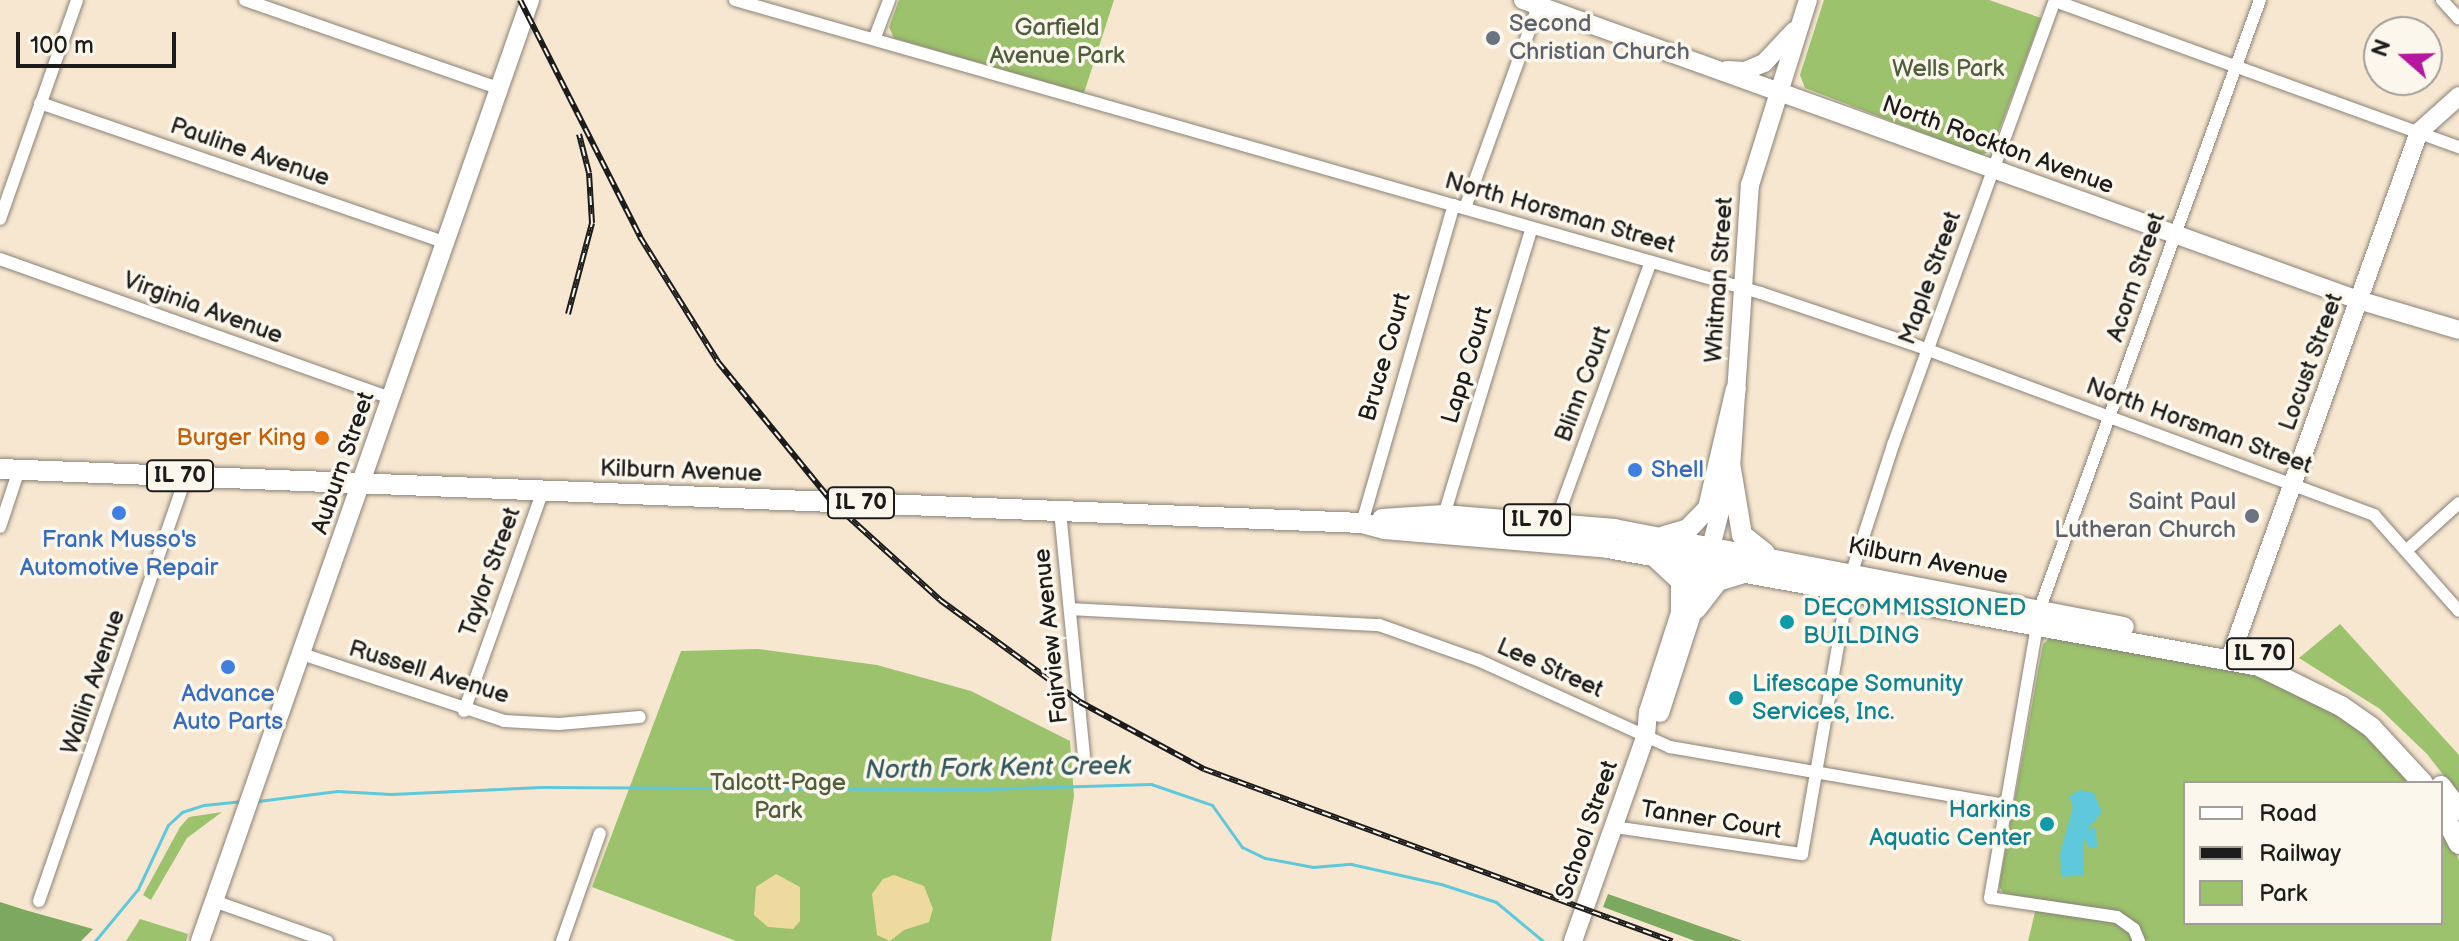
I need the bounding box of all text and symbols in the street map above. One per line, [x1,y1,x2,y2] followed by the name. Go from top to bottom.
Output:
[1509,10,1690,66] place label: Second Christian Church
[989,14,1125,70] park label: Garfield Avenue Park
[20,16,180,66] scale bar
[2363,16,2443,96] north arrow
[1484,29,1502,47] marker: Second Christian Church
[30,31,94,60] text: 100 m
[2366,36,2397,61] text: N
[1892,55,2004,83] park label: Wells Park
[1878,90,2118,200] street label: North Rockton Avenue
[166,111,334,193] street label: Pauline Avenue
[1441,166,1679,260] street label: North Horsman Street
[1699,196,1739,364] street label: Whitman Street
[1893,207,1967,349] street label: Maple Street
[2100,208,2172,346] street label: Acorn Street
[119,266,287,350] street label: Virginia Avenue
[2273,289,2349,435] street label: Locust Street
[1353,290,1417,424] street label: Bruce Court
[1436,303,1498,427] street label: Lapp Court
[1549,322,1617,446] street label: Blinn Court
[2082,372,2316,480] street label: North Horsman Street
[305,388,381,538] street label: Auburn Street
[176,424,306,452] place label: Burger King
[313,429,331,447] marker: Burger King
[599,454,763,488] street label: Kilburn Avenue
[1651,456,1704,484] place label: Shell
[146,458,214,494] road number: IL 70
[1626,461,1644,479] marker: Shell
[827,485,895,521] road number: IL 70
[2054,488,2236,544] place label: Saint Paul Lutheran Church
[1503,502,1571,538] road number: IL 70
[453,503,527,641] street label: Taylor Street
[110,504,128,522] marker: Frank Musso's Automotive Repair
[2243,507,2261,525] marker: Saint Paul Lutheran Church
[20,526,218,582] place label: Frank Musso's Automotive Repair
[1846,531,2010,591] street label: Kilburn Avenue
[1027,547,1075,725] street label: Fairview Avenue
[1803,594,2026,650] place label: DECOMMISSIONED BUILDING
[55,606,131,758] street label: Wallin Avenue
[1778,613,1796,631] marker: DECOMMISSIONED BUILDING
[1492,632,1608,704] street label: Lee Street
[345,634,513,710] street label: Russell Avenue
[2226,636,2294,672] road number: IL 70
[219,658,237,676] marker: Advance Auto Parts
[1752,670,1964,726] place label: Lifescape Somunity Services, Inc.
[173,680,283,736] place label: Advance Auto Parts
[1727,689,1745,707] marker: Lifescape Somunity Services, Inc.
[865,751,1131,787] water label: North Fork Kent Creek
[1550,756,1624,904] street label: School Street
[710,769,846,825] park label: Talcott-Page Park
[2183,781,2443,925] legend
[1639,795,1783,845] street label: Tanner Court
[1869,796,2031,852] place label: Harkins Aquatic Center
[2259,799,2317,828] text: Road
[2038,815,2056,833] marker: Harkins Aquatic Center
[2259,839,2341,868] text: Railway
[2259,879,2307,908] text: Park

